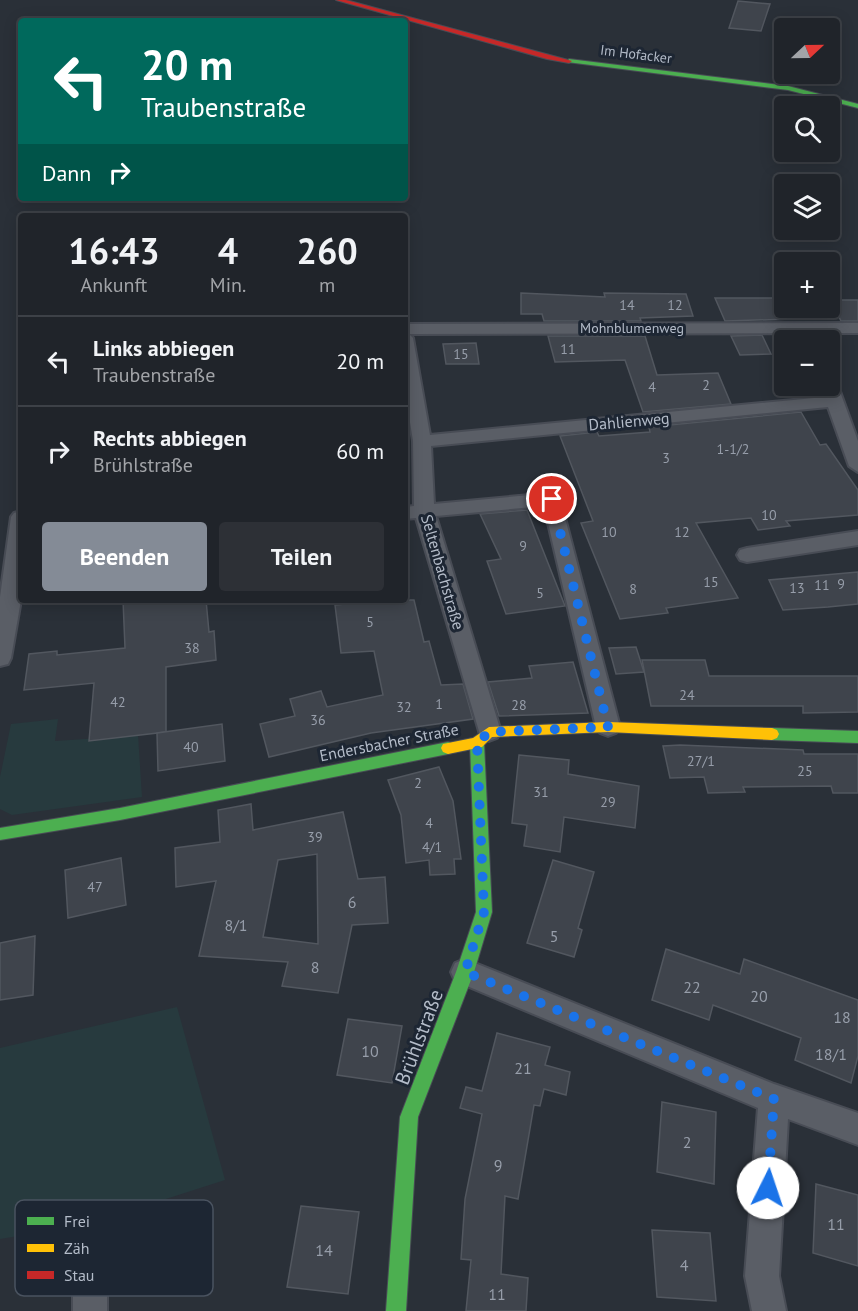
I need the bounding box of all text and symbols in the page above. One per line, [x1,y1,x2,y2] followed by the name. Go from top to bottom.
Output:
[774,18,840,84] north arrow
[774,18,840,396] map controls
[141,37,233,92] text: 20 m
[599,41,673,67] street label: Im Hofacker
[42,42,120,120] icon: left
[141,90,306,124] text: Traubenstraße
[774,96,840,162] button: search
[103,156,136,189] icon: right
[42,159,91,187] text: Dann
[774,174,840,240] button: layers
[68,227,160,274] text: 16:43
[218,227,238,274] text: 4
[297,227,358,274] text: 260
[774,252,840,318] button: +
[81,272,147,298] text: Ankunft
[210,272,246,298] text: Min.
[319,272,335,298] text: m
[619,296,635,314] house number: 14
[667,296,683,314] house number: 12
[580,319,684,337] street label: Mohnblumenweg
[774,330,840,396] button: −
[93,334,234,362] text: Links abbiegen
[560,340,576,358] house number: 11
[42,345,75,378] icon: left
[453,345,469,363] house number: 15
[336,347,384,375] text: 20 m
[93,362,215,388] text: Traubenstraße
[702,376,710,394] house number: 2
[648,378,656,396] house number: 4
[588,408,670,434] street label: Dahlienweg
[93,424,247,452] text: Rechts abbiegen
[42,435,75,468] icon: right
[336,437,384,465] text: 60 m
[717,440,749,458] house number: 1-1/2
[662,449,670,467] house number: 3
[93,452,193,478] text: Brühlstraße
[526,473,577,524] pin
[535,482,568,515] icon: arrive
[761,506,777,524] house number: 10
[417,512,469,632] street label: Seltenbachstraße
[42,522,207,591] button: Beenden
[219,522,384,591] button: Teilen
[601,523,617,541] house number: 10
[674,523,690,541] house number: 12
[519,537,527,555] house number: 9
[703,573,719,591] house number: 15
[837,575,845,593] house number: 9
[814,576,830,594] house number: 11
[789,579,805,597] house number: 13
[629,580,637,598] house number: 8
[536,584,544,602] house number: 5
[366,613,374,631] house number: 5
[184,639,200,657] house number: 38
[679,686,695,704] house number: 24
[110,693,126,711] house number: 42
[435,695,443,713] house number: 1
[511,696,527,714] house number: 28
[396,698,412,716] house number: 32
[310,711,326,729] house number: 36
[318,719,460,765] street label: Endersbacher Straße
[183,738,199,756] house number: 40
[687,752,715,770] house number: 27/1
[797,762,813,780] house number: 25
[414,774,422,792] house number: 2
[533,783,549,801] house number: 31
[600,793,616,811] house number: 29
[425,814,433,832] house number: 4
[307,828,323,846] house number: 39
[422,838,442,856] house number: 4/1
[87,878,103,896] house number: 47
[348,892,356,912] house number: 6
[224,915,248,935] house number: 8/1
[550,926,558,946] house number: 5
[311,957,319,977] house number: 8
[683,977,701,997] house number: 22
[389,986,449,1088] street label: Brühlstraße
[750,986,768,1006] house number: 20
[833,1007,851,1027] house number: 18
[361,1041,379,1061] house number: 10
[815,1044,847,1064] house number: 18/1
[514,1058,532,1078] house number: 21
[683,1132,691,1152] house number: 2
[494,1155,502,1175] house number: 9
[736,1156,800,1220] position arrow
[15,1200,213,1296] legend
[64,1211,90,1231] text: Frei
[827,1214,845,1234] house number: 11
[64,1238,89,1258] text: Zäh
[315,1240,333,1260] house number: 14
[680,1255,689,1275] house number: 4
[64,1265,94,1285] text: Stau
[488,1284,506,1304] house number: 11

